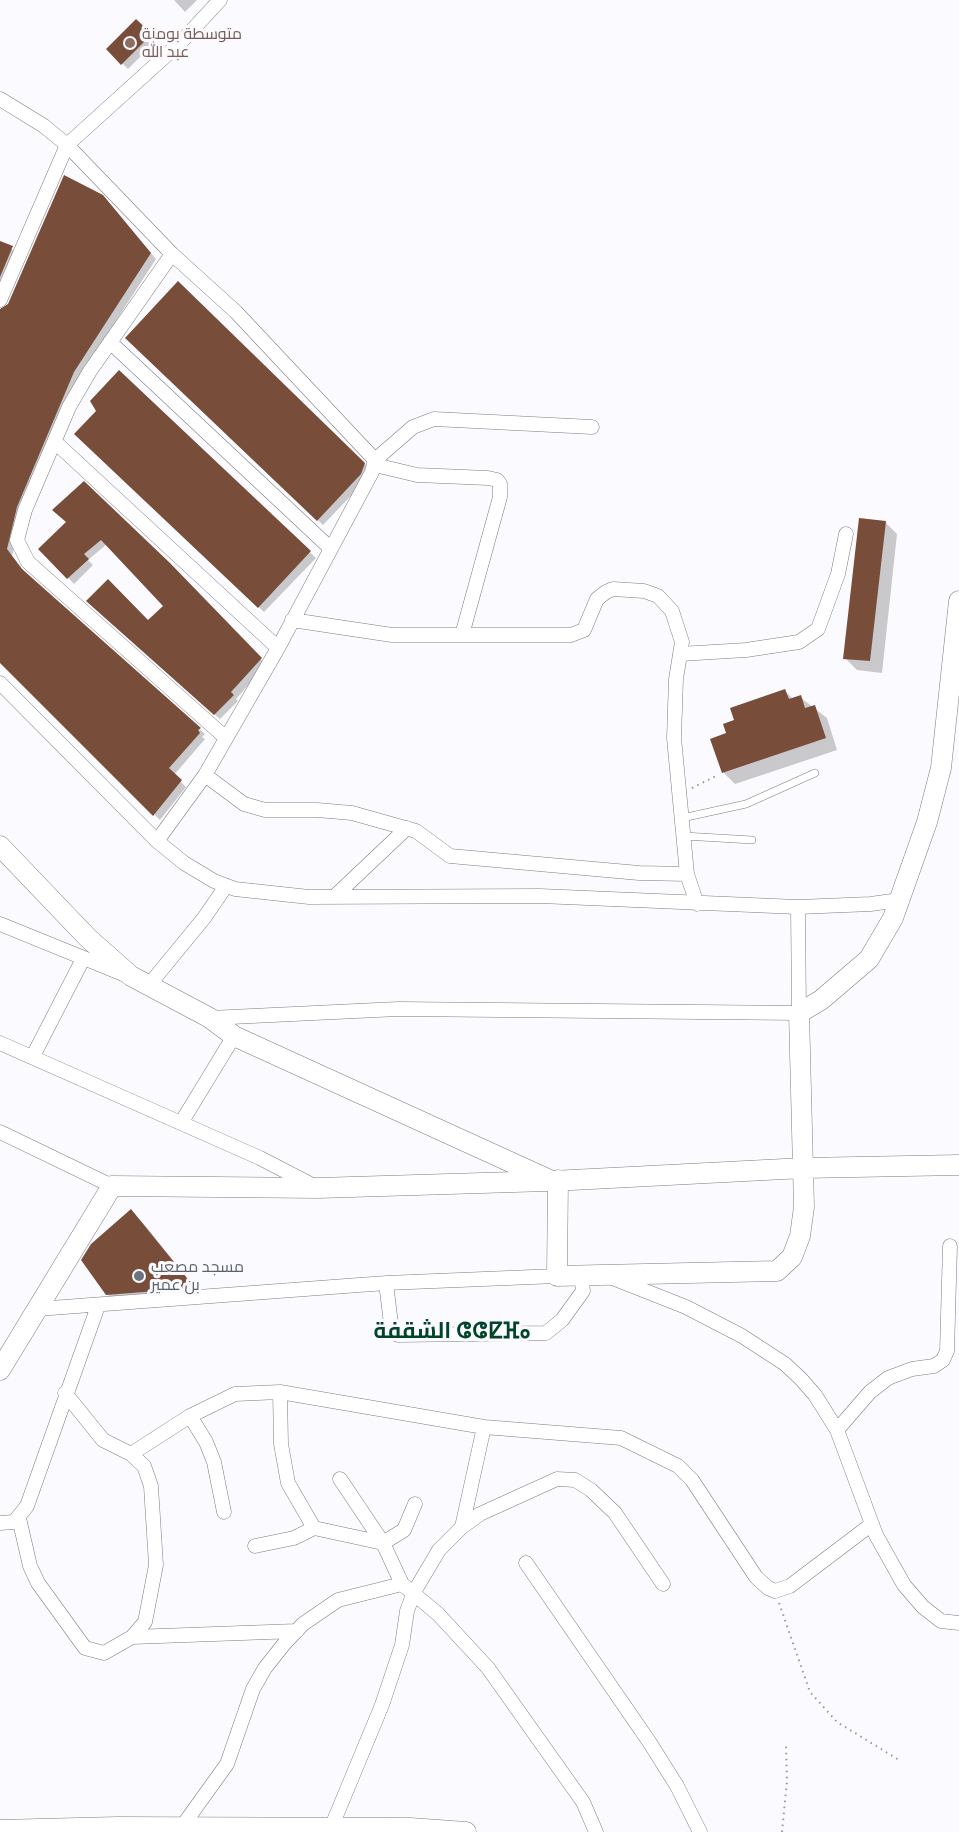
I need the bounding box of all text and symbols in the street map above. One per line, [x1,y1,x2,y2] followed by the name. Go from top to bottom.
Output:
[142,24,242,62] place label: متوسطة بومنة عبد الله
[123,36,137,50] marker: متوسطة بومنة عبد الله
[151,1257,244,1295] place label: مسجد مصعب بن عمير
[132,1269,146,1283] marker: مسجد مصعب بن عمير
[374,1318,530,1344] district label: الشقفة ⵛⵛⵇⴼⴰ

